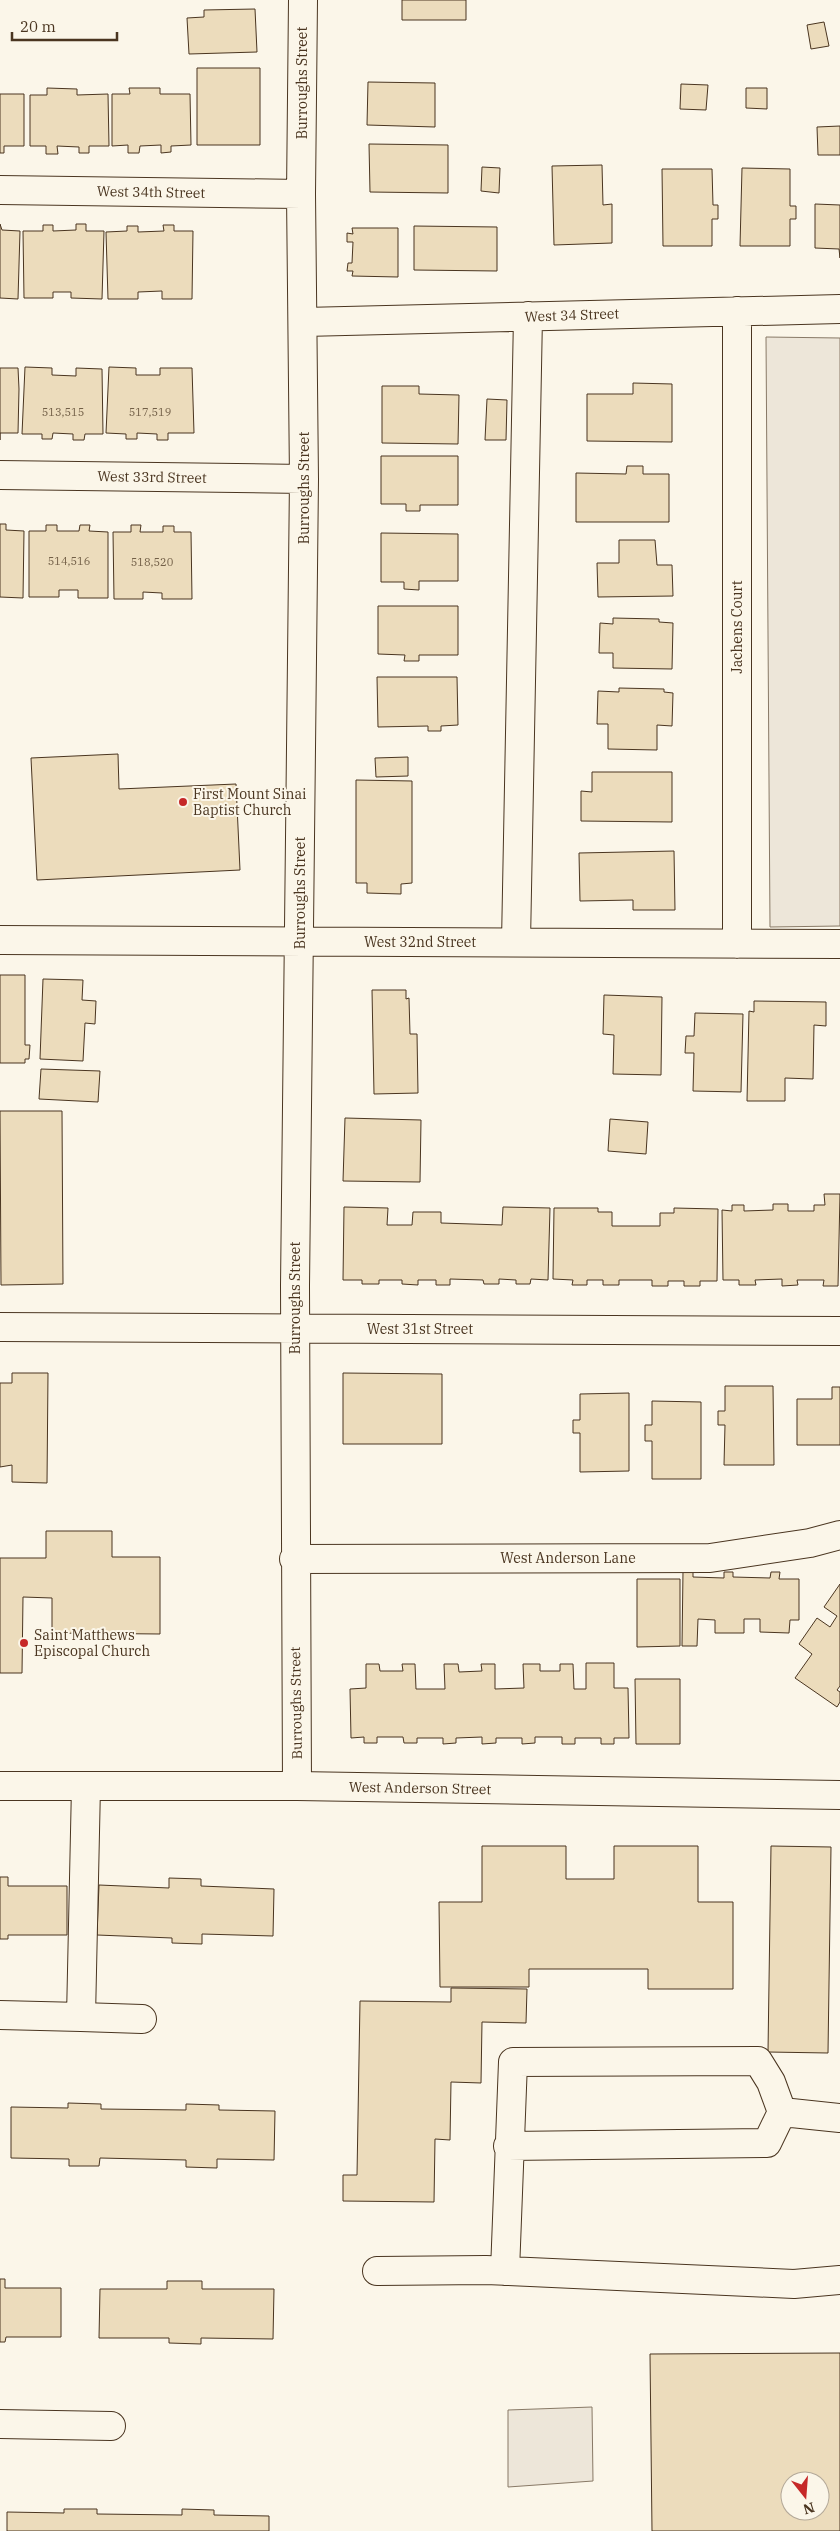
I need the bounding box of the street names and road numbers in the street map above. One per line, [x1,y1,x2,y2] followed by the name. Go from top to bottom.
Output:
[293,27,311,139] street label: Burroughs Street
[97,182,205,202] street label: West 34th Street
[524,304,620,326] street label: West 34 Street
[295,432,313,544] street label: Burroughs Street
[97,467,207,487] street label: West 33rd Street
[728,580,746,674] street label: Jachens Court
[291,837,309,949] street label: Burroughs Street
[364,933,476,951] street label: West 32nd Street
[286,1242,304,1354] street label: Burroughs Street
[367,1320,473,1338] street label: West 31st Street
[500,1549,636,1567] street label: West Anderson Lane
[286,1646,306,1759] street label: Burroughs Street
[349,1778,491,1798] street label: West Anderson Street

